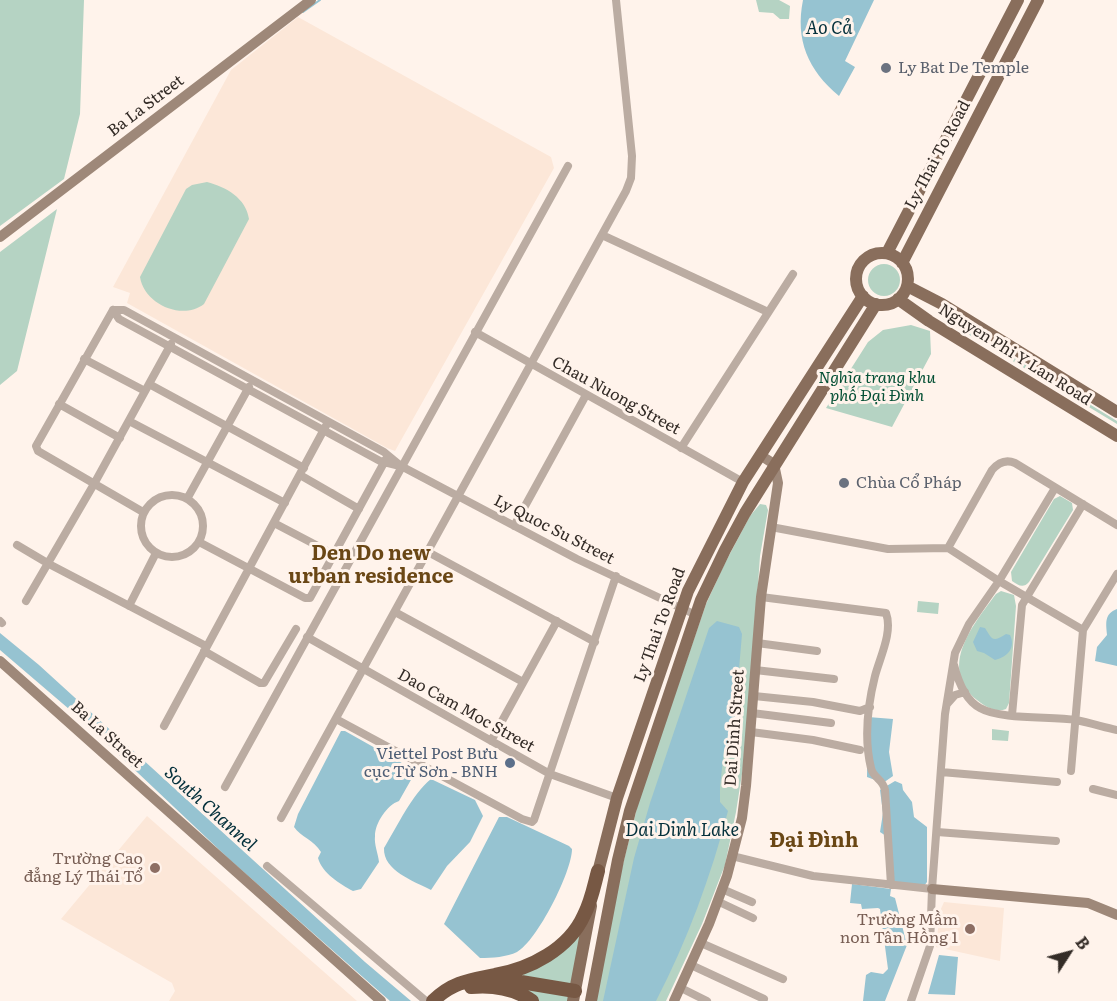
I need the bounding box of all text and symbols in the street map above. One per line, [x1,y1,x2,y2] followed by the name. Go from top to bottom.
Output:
[806,18,852,40] water label: Ao Cả
[898,58,1029,78] place label: Ly Bat De Temple
[879,61,893,75] marker: Ly Bat De Temple
[104,71,188,141] street label: Ba La Street
[901,97,975,213] street label: Ly Thai To Road
[935,300,1095,410] street label: Nguyen Phi Y Lan Road
[548,353,684,439] street label: Chau Nuong Street
[818,368,936,406] park label: Nghĩa trang khu phố Đại Đình
[856,473,962,493] place label: Chùa Cổ Pháp
[837,476,851,490] marker: Chùa Cổ Pháp
[490,491,618,569] street label: Ly Quoc Su Street
[288,542,454,589] district label: Den Do new urban residence
[630,565,690,685] street label: Ly Thai To Road
[394,665,538,757] street label: Dao Cam Moc Street
[721,669,749,787] street label: Dai Dinh Street
[67,698,147,772] street label: Ba La Street
[364,744,498,782] place label: Viettel Post Bưu cục Từ Sơn - BNH
[503,756,517,770] marker: Viettel Post Bưu cục Từ Sơn - BNH
[160,762,260,856] water label: South Channel
[625,820,739,842] water label: Dai Dinh Lake
[770,829,858,853] district label: Đại Đình
[24,849,143,887] place label: Trường Cao đẳng Lý Thái Tổ
[148,861,162,875] marker: Trường Cao đẳng Lý Thái Tổ
[840,910,958,948] place label: Trường Mầm non Tân Hồng 1
[963,922,977,936] marker: Trường Mầm non Tân Hồng 1
[1039,923,1099,983] north arrow
[1071,931,1097,954] text: B

